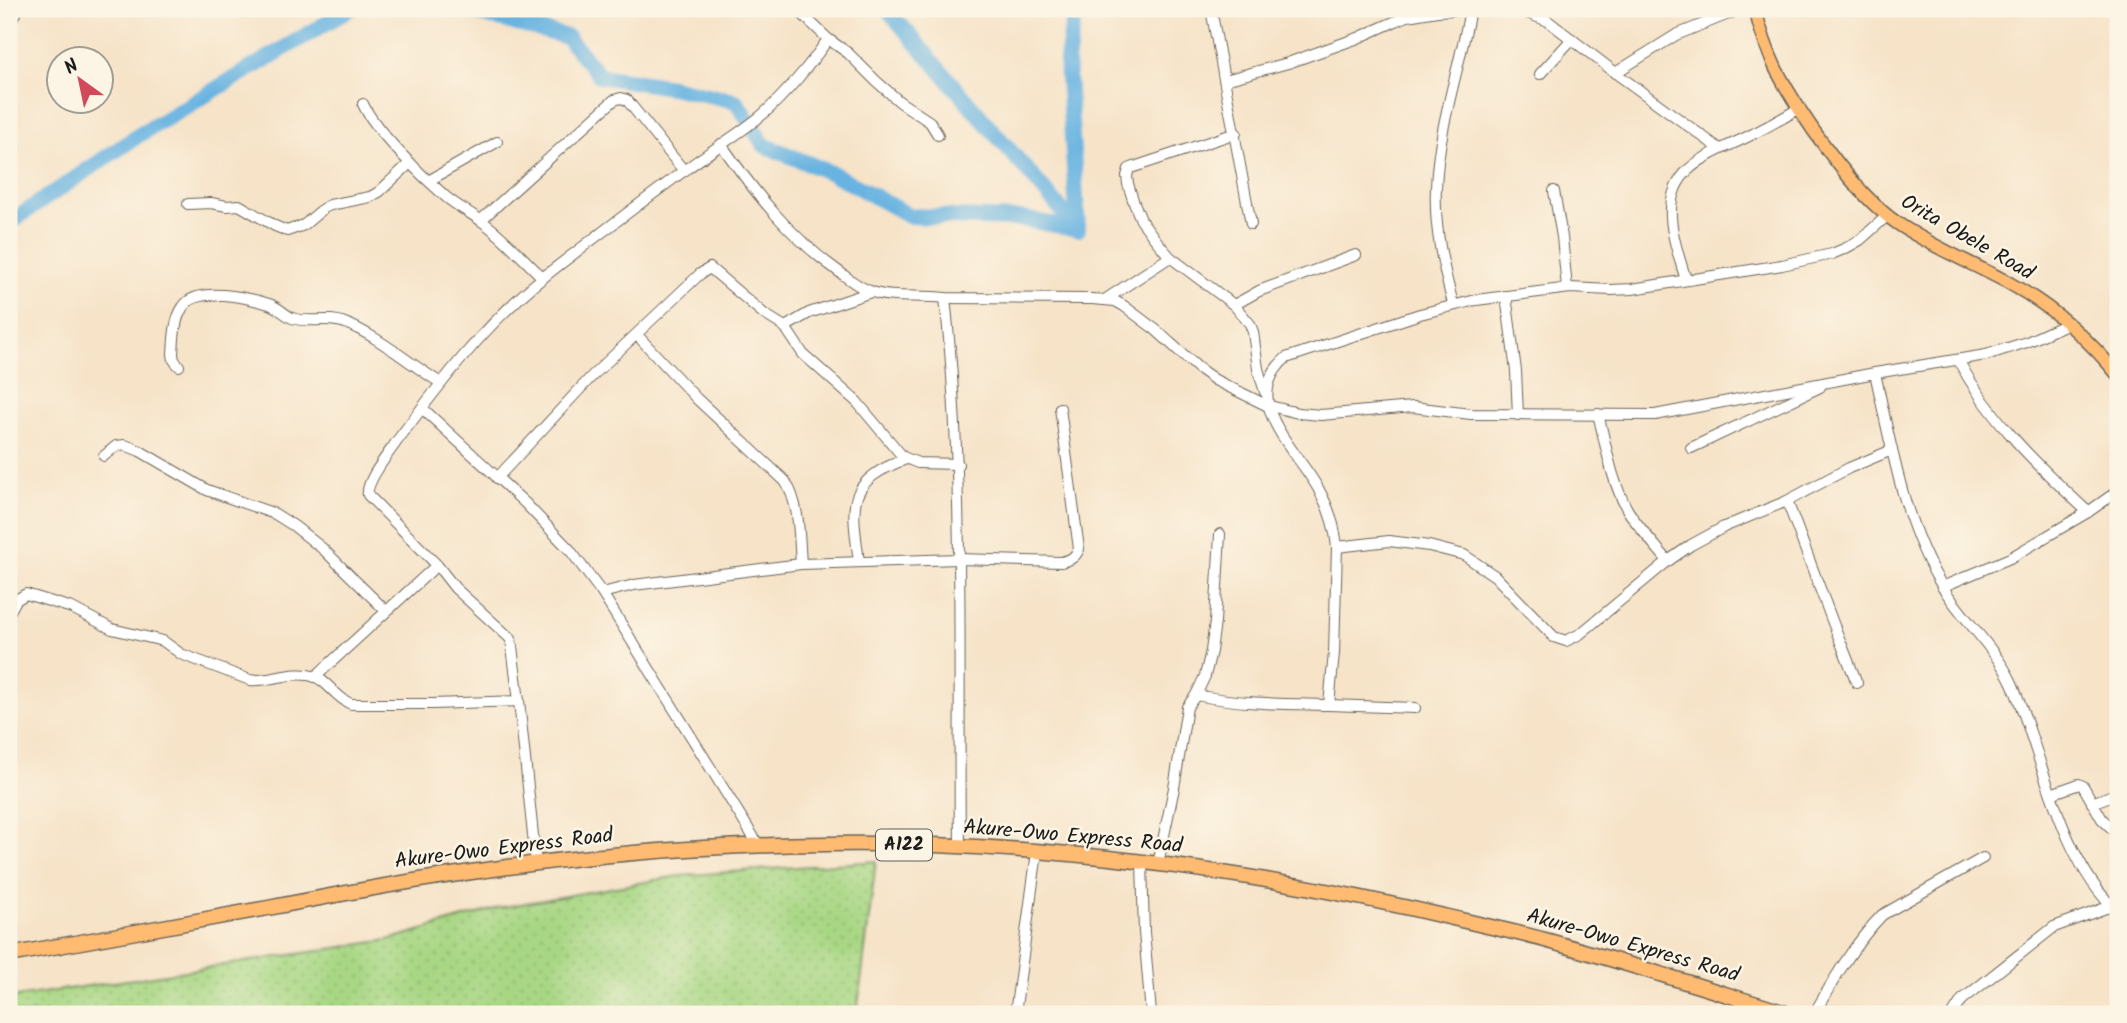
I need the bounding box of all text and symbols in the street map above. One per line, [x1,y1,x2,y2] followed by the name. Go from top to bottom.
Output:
[46,46,116,116] north arrow
[59,52,85,83] text: N
[1894,186,2041,290] street label: Orita Obele Road
[962,811,1184,863] street label: Akure-Owo Express Road
[393,819,616,879] street label: Akure-Owo Express Road
[876,830,932,860] road number: A122
[1523,900,1744,992] street label: Akure-Owo Express Road

